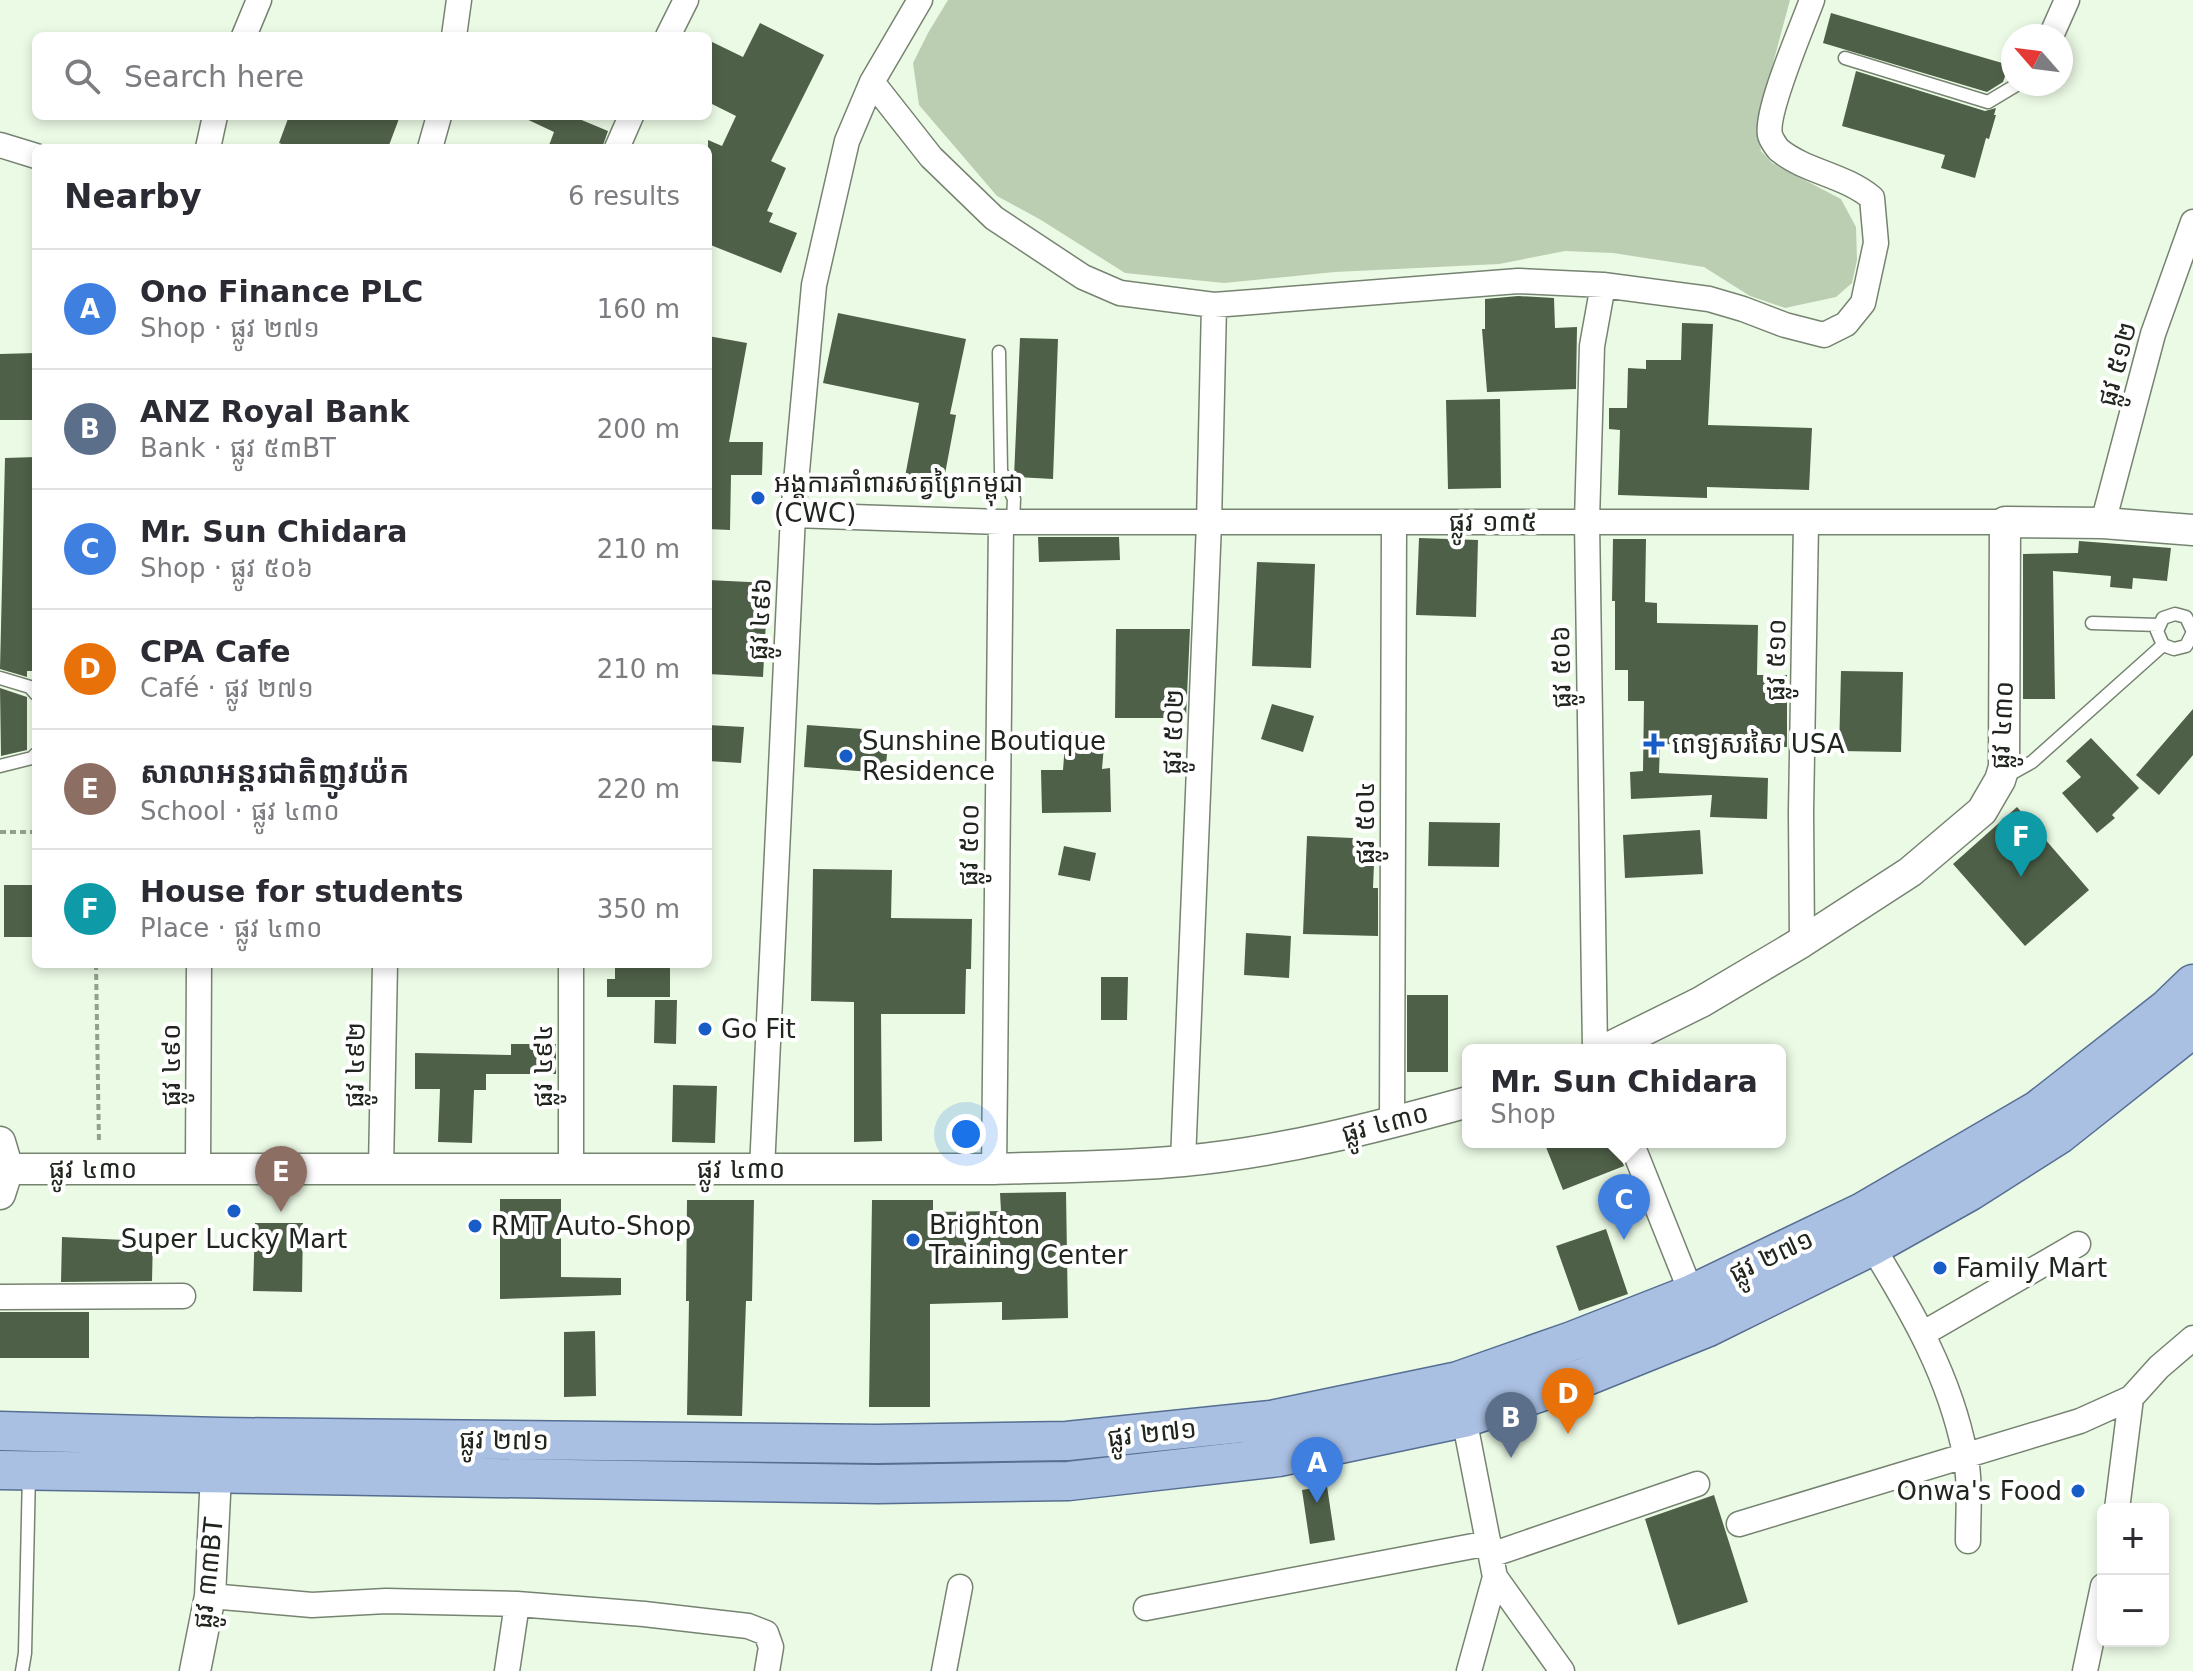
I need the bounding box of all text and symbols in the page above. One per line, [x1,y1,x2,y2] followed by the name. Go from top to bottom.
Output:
[2001,24,2073,96] north arrow
[32,32,712,120] search box
[60,54,104,98] icon: search
[124,59,304,94] text: Search here
[64,176,202,216] text: Nearby
[568,181,680,211] text: 6 results
[140,274,423,309] text: Ono Finance PLC
[80,294,100,324] text: A
[597,294,680,324] text: 160 m
[140,313,320,343] text: Shop · ផ្លូវ ២៧១
[2091,319,2151,412] street label: ផ្លូវ ៥១២
[140,394,409,429] text: ANZ Royal Bank
[80,414,100,444] text: B
[597,414,680,444] text: 200 m
[140,433,336,463] text: Bank · ផ្លូវ ៥៣BT
[774,467,1023,528] place label: អង្គការគាំពារសត្វព្រៃកម្ពុជា (CWC)
[749,489,767,507] marker: អង្គការគាំពារសត្វព្រៃកម្ពុជា (CWC)
[1449,507,1537,546] street label: ផ្លូវ ១៣៥
[140,514,407,549] text: Mr. Sun Chidara
[80,534,100,564] text: C
[597,534,680,564] text: 210 m
[140,553,313,583] text: Shop · ផ្លូវ ៥០៦
[743,577,786,662] street label: ផ្លូវ ៤៩៦
[1760,618,1800,702] street label: ផ្លូវ ៥១០
[1545,625,1585,709] street label: ផ្លូវ ៥០៦
[140,634,291,669] text: CPA Cafe
[79,654,101,684] text: D
[597,654,680,684] text: 210 m
[140,673,314,703] text: Café · ផ្លូវ ២៧១
[1985,680,2028,771] street label: ផ្លូវ ៤៣០
[1157,689,1198,776] street label: ផ្លូវ ៥០២
[862,726,1106,786] place label: Sunshine Boutique Residence
[1672,728,1845,760] place label: ពេទ្យសរសៃ USA
[1643,733,1665,755] marker: ពេទ្យសរសៃ USA
[837,747,855,765] marker: Sunshine Boutique Residence
[140,755,409,790] text: សាលាអន្តរជាតិញូវយ៉ក
[81,774,99,804] text: E
[597,774,680,804] text: 220 m
[1350,782,1389,864] street label: ផ្លូវ ៥០៤
[140,796,340,826] text: School · ផ្លូវ ៤៣០
[953,803,993,887] street label: ផ្លូវ ៥០០
[1995,811,2047,877] pin: F
[140,874,464,909] text: House for students
[81,894,99,924] text: F
[597,894,680,924] text: 350 m
[140,913,323,943] text: Place · ផ្លូវ ៤៣០
[721,1014,796,1044] place label: Go Fit
[696,1020,714,1038] marker: Go Fit
[339,1022,379,1108] street label: ផ្លូវ ៤៩២
[156,1024,195,1106] street label: ផ្លូវ ៤៩០
[528,1025,567,1107] street label: ផ្លូវ ៤៩៤
[1462,1044,1786,1148] popup
[1490,1064,1758,1099] text: Mr. Sun Chidara
[1338,1098,1434,1157] street label: ផ្លូវ ៤៣០
[1490,1099,1556,1129] text: Shop
[946,1114,986,1154] your location
[255,1146,307,1212] pin: E
[49,1154,137,1193] street label: ផ្លូវ ៤៣០
[697,1154,785,1193] street label: ផ្លូវ ៤៣០
[1598,1174,1650,1240] pin: C
[225,1202,243,1220] marker: Super Lucky Mart
[928,1210,1128,1270] place label: Brighton Training Center
[491,1211,691,1241] place label: RMT Auto-Shop
[466,1217,484,1235] marker: RMT Auto-Shop
[1724,1223,1822,1296] street label: ផ្លូវ ២៧១
[121,1224,347,1254] place label: Super Lucky Mart
[904,1231,922,1249] marker: Brighton Training Center
[1956,1253,2107,1283] place label: Family Mart
[1931,1259,1949,1277] marker: Family Mart
[1542,1368,1594,1434] pin: D
[1485,1392,1537,1458] pin: B
[1106,1413,1199,1461] street label: ផ្លូវ ២៧១
[459,1424,549,1464] street label: ផ្លូវ ២៧១
[1291,1437,1343,1503] pin: A
[1897,1476,2062,1506] place label: Onwa's Food
[2069,1482,2087,1500] marker: Onwa's Food
[2097,1503,2169,1647] map controls
[2097,1503,2169,1575] button: +
[187,1516,237,1631] street label: ផ្លូវ ៣៣BT
[2097,1575,2169,1647] button: −

